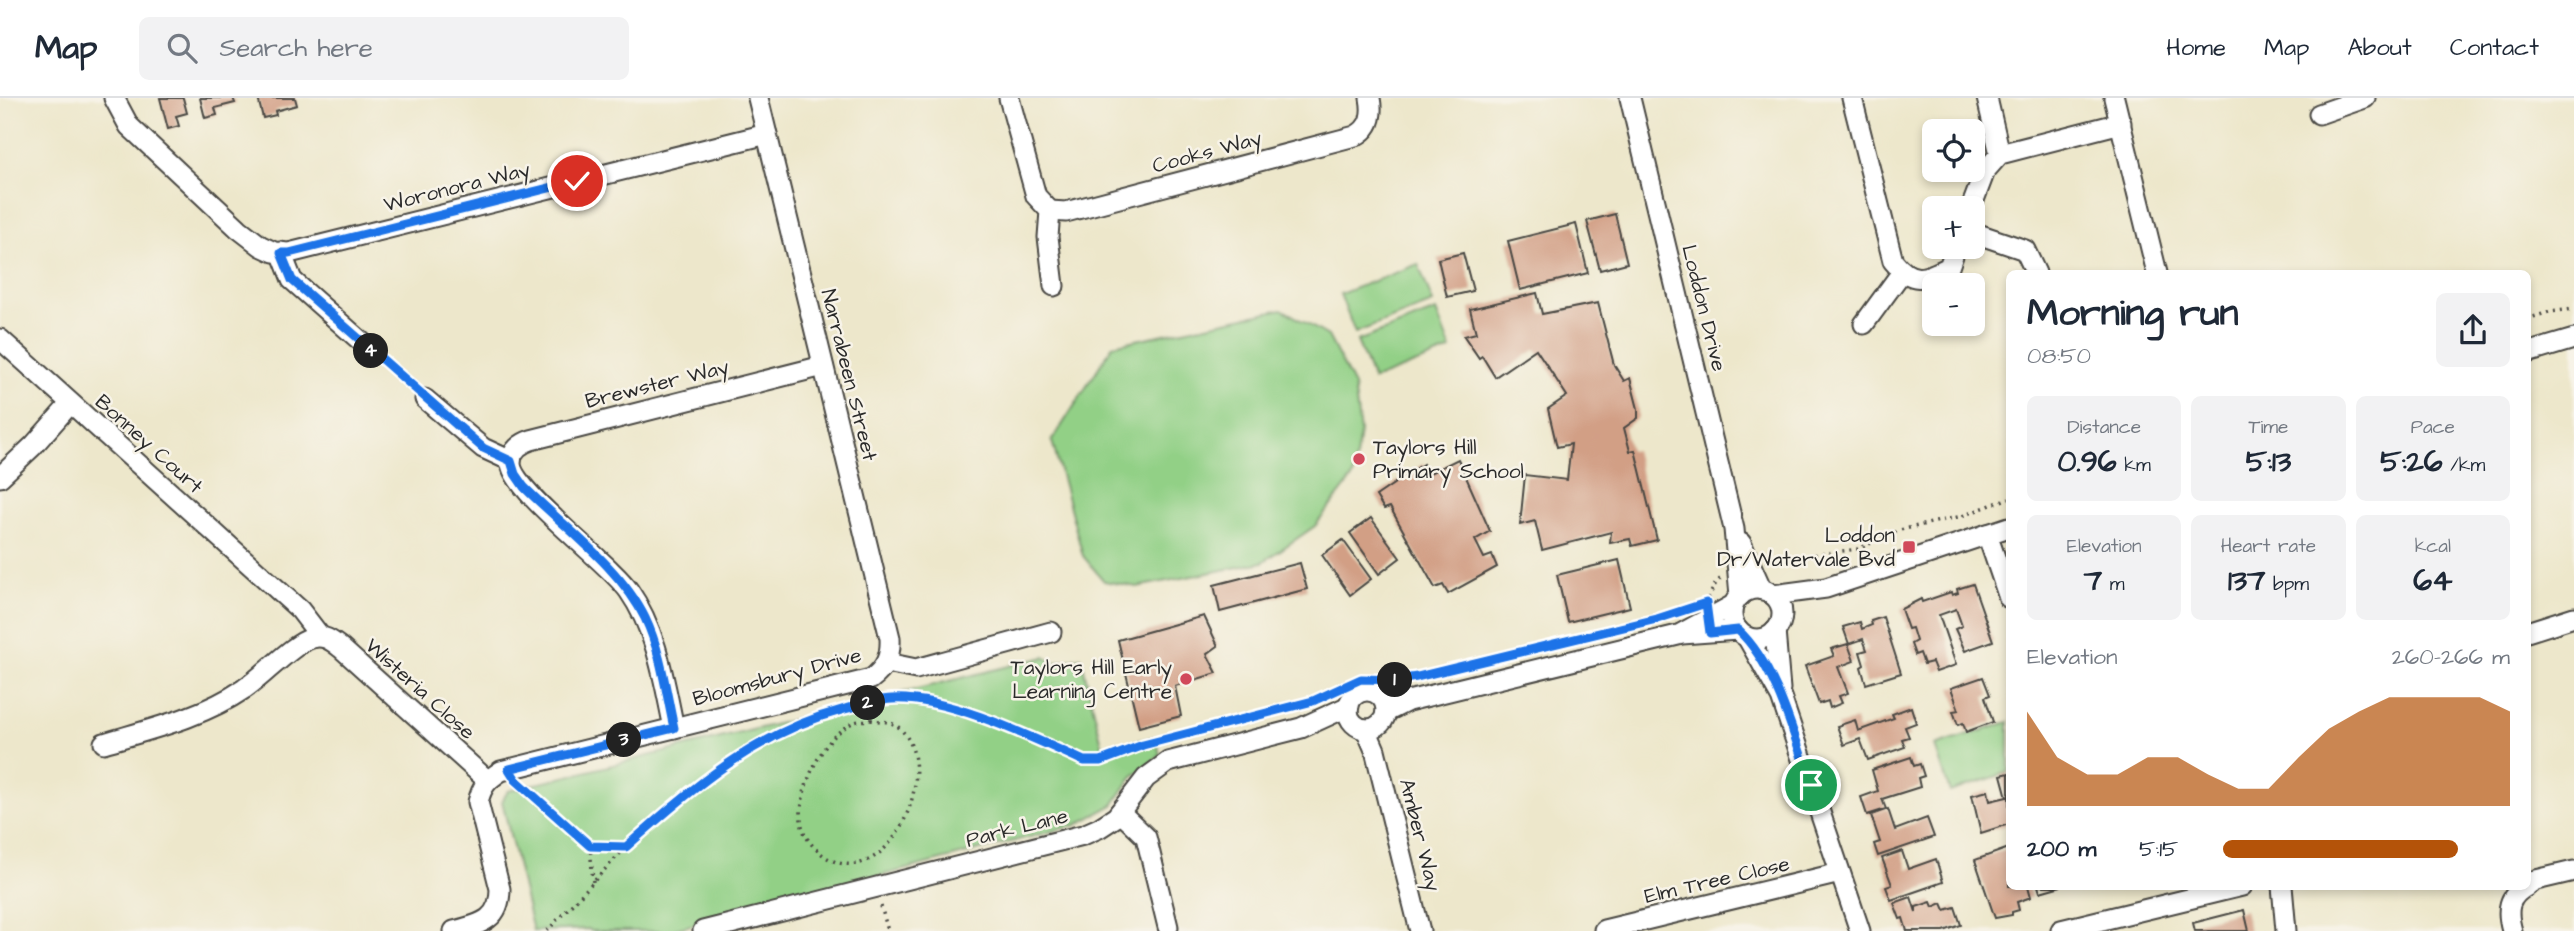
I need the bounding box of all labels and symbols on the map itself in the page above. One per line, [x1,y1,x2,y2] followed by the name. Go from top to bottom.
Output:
[1149,123,1266,182] street label: Cooks Way
[547,151,607,211] pin
[381,155,534,221] street label: Woronora Way
[1674,242,1734,374] street label: Loddon Drive
[814,286,884,464] street label: Narrabeen Street
[354,334,388,368] pin: 4
[582,352,733,418] street label: Brewster Way
[87,388,210,502] street label: Bonney Court
[1373,433,1524,488] place label: Taylors Hill Primary School
[1351,451,1367,467] marker: Taylors Hill Primary School
[1717,521,1895,574] place label: Loddon Dr/Watervale Bvd
[1901,539,1917,555] marker: Loddon Dr/Watervale Bvd
[359,632,481,746] street label: Wisteria Close
[690,641,865,715] street label: Bloomsbury Drive
[1011,653,1172,708] place label: Taylors Hill Early Learning Centre
[1378,662,1412,698] pin: 1
[1178,671,1194,687] marker: Taylors Hill Early Learning Centre
[850,686,886,720] pin: 2
[606,722,642,758] pin: 3
[1781,755,1841,815] pin
[1390,776,1448,895] street label: Amber Way
[963,801,1071,855] street label: Park Lane
[1642,849,1792,911] street label: Elm Tree Close

